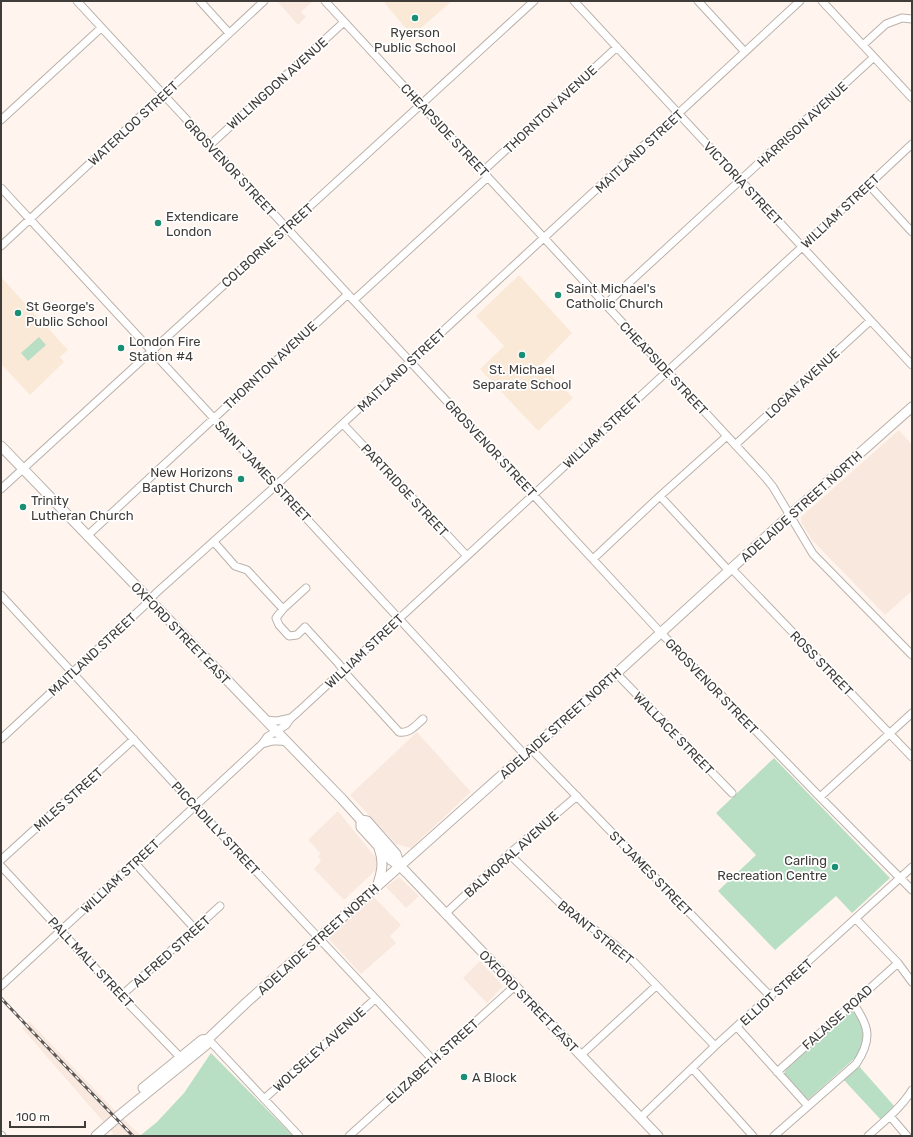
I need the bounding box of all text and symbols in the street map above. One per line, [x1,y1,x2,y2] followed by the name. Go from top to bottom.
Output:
[410,13,420,23] marker: Ryerson Public School
[374,25,456,55] place label: Ryerson Public School
[224,34,331,132] street label: WILLINGDON AVENUE
[501,62,600,156] street label: THORNTON AVENUE
[85,78,182,169] street label: WATERLOO STREET
[754,79,851,170] street label: HARRISON AVENUE
[398,81,492,180] street label: CHEAPSIDE STREET
[592,106,687,196] street label: MAITLAND STREET
[181,116,279,219] street label: GROSVENOR STREET
[700,139,785,228] street label: VICTORIA STREET
[798,171,883,252] street label: WILLIAM STREET
[218,200,317,290] street label: COLBORNE STREET
[166,209,238,239] place label: Extendicare London
[153,218,163,228] marker: Extendicare London
[566,281,663,311] place label: Saint Michael's Catholic Church
[553,290,563,300] marker: Saint Michael's Catholic Church
[26,299,108,329] place label: St George's Public School
[13,308,23,318] marker: St George's Public School
[221,318,320,412] street label: THORNTON AVENUE
[617,319,711,418] street label: CHEAPSIDE STREET
[354,325,449,415] street label: MAITLAND STREET
[129,334,201,364] place label: London Fire Station #4
[116,343,126,353] marker: London Fire Station #4
[762,345,843,422] street label: LOGAN AVENUE
[517,350,527,360] marker: St. Michael Separate School
[472,362,572,392] place label: St. Michael Separate School
[560,391,645,472] street label: WILLIAM STREET
[442,397,540,500] street label: GROSVENOR STREET
[212,418,314,526] street label: SAINT JAMES STREET
[358,441,452,540] street label: PARTRIDGE STREET
[737,448,865,565] street label: ADELAIDE STREET NORTH
[142,465,233,495] place label: New Horizons Baptist Church
[236,474,246,484] marker: New Horizons Baptist Church
[31,493,134,523] place label: Trinity Lutheran Church
[18,502,28,512] marker: Trinity Lutheran Church
[128,579,234,688] street label: OXFORD STREET EAST
[45,609,140,699] street label: MAITLAND STREET
[322,611,407,692] street label: WILLIAM STREET
[787,628,857,699] street label: ROSS STREET
[662,635,762,738] street label: GROSVENOR STREET
[496,665,624,782] street label: ADELAIDE STREET NORTH
[630,689,717,778] street label: WALLACE STREET
[31,764,106,834] street label: MILES STREET
[169,779,263,878] street label: PICCADILLY STREET
[461,808,562,901] street label: BALMORAL AVENUE
[606,828,695,919] street label: ST JAMES STREET
[78,836,163,917] street label: WILLIAM STREET
[717,853,827,883] place label: Carling Recreation Centre
[830,862,840,872] marker: Carling Recreation Centre
[254,881,382,998] street label: ADELAIDE STREET NORTH
[555,897,637,968] street label: BRANT STREET
[129,912,214,990] street label: ALFRED STREET
[45,914,137,1011] street label: PALL MALL STREET
[476,947,582,1056] street label: OXFORD STREET EAST
[737,956,816,1029] street label: ELLIOT STREET
[799,982,876,1053] street label: FALAISE ROAD
[270,1004,369,1095] street label: WOLSELEY AVENUE
[383,1016,482,1107] street label: ELIZABETH STREET
[472,1070,517,1085] place label: A Block
[459,1072,469,1082] marker: A Block
[10,1103,85,1129] scale bar
[16,1110,50,1124] text: 100 m

